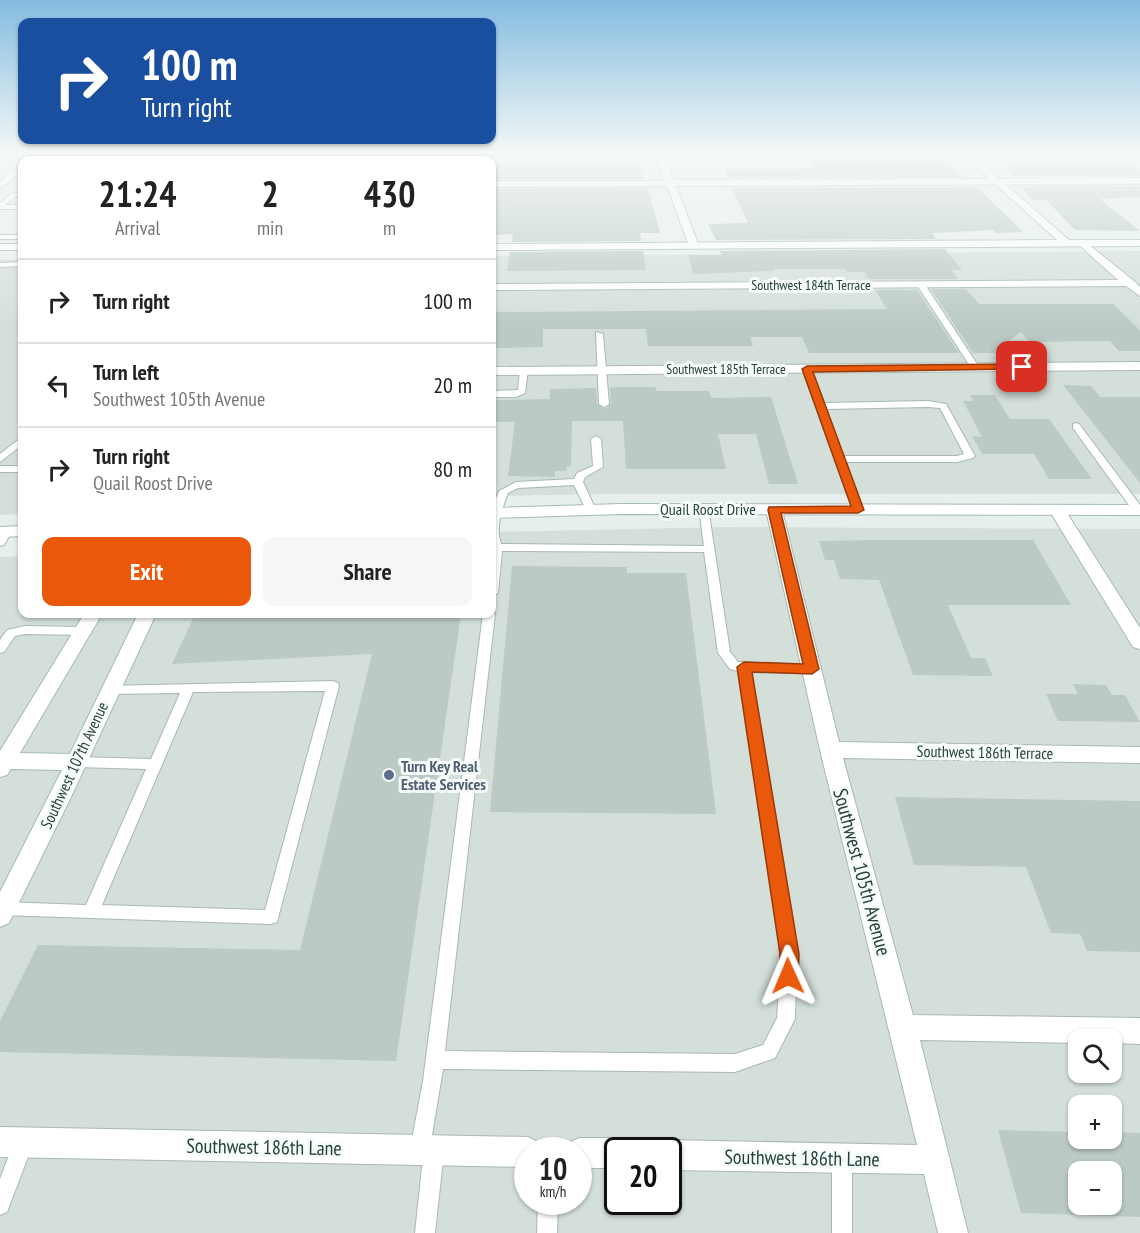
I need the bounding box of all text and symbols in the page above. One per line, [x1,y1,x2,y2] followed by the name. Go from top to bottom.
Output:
[141,37,238,92] text: 100 m
[42,42,120,120] icon: right
[141,90,232,124] text: Turn right
[99,170,176,217] text: 21:24
[261,170,279,217] text: 2
[364,170,415,217] text: 430
[115,215,160,241] text: Arrival
[257,215,283,241] text: min
[383,215,396,241] text: m
[751,276,871,294] street label: Southwest 184th Terrace
[42,285,75,318] icon: right
[93,287,170,315] text: Turn right
[423,287,472,315] text: 100 m
[996,341,1047,392] pin
[1005,350,1038,383] icon: arrive
[93,358,159,386] text: Turn left
[666,360,786,378] street label: Southwest 185th Terrace
[42,369,75,402] icon: left
[433,371,472,399] text: 20 m
[93,386,265,412] text: Southwest 105th Avenue
[93,442,170,470] text: Turn right
[42,453,75,486] icon: right
[433,455,472,483] text: 80 m
[93,470,213,496] text: Quail Roost Drive
[660,499,756,519] street label: Quail Roost Drive
[42,537,251,606] button: Exit
[263,537,472,606] button: Share
[36,698,112,832] street label: Southwest 107th Avenue
[917,741,1053,763] street label: Southwest 186th Terrace
[401,756,486,794] place label: Turn Key Real Estate Services
[382,768,396,782] marker: Turn Key Real Estate Services
[827,785,897,959] street label: Southwest 105th Avenue
[756,944,820,1008] position arrow
[1068,1029,1122,1215] map controls
[1068,1029,1122,1083] button: search
[1068,1095,1122,1149] button: +
[186,1133,342,1161] street label: Southwest 186th Lane
[604,1137,682,1215] speed limit sign: 20
[724,1144,880,1172] street label: Southwest 186th Lane
[539,1149,567,1188] text: 10
[1068,1161,1122,1215] button: −
[540,1182,566,1201] text: km/h

